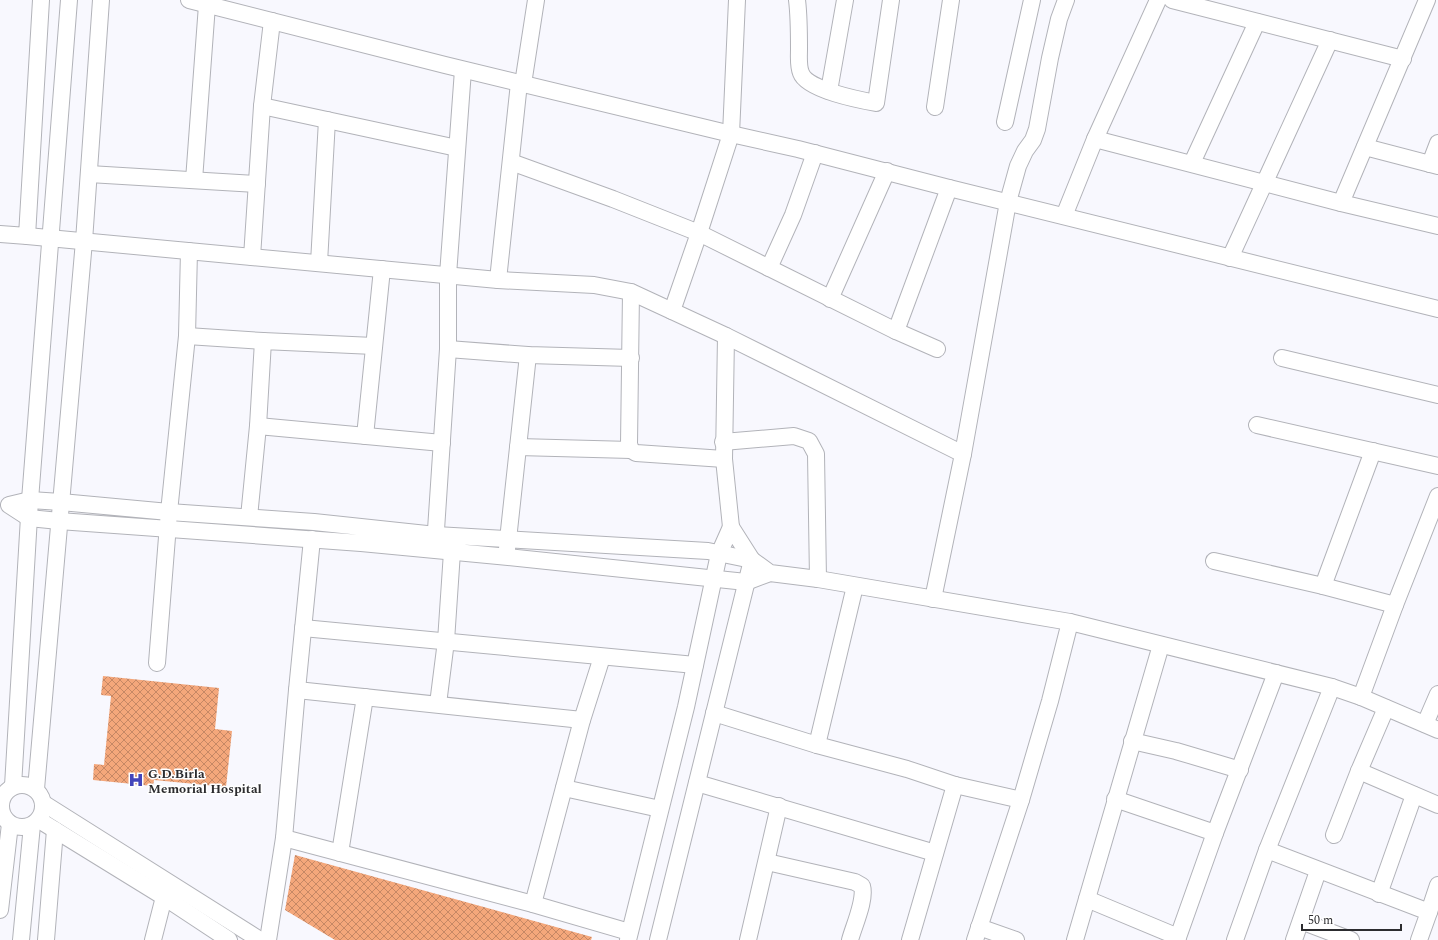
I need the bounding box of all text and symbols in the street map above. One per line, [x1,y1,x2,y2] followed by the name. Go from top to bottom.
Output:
[148,764,262,799] place label: G.D.Birla Memorial Hospital
[127,771,145,789] hospital icon: G.D.Birla Memorial Hospital
[1302,906,1401,932] scale bar
[1308,911,1333,930] text: 50 m

